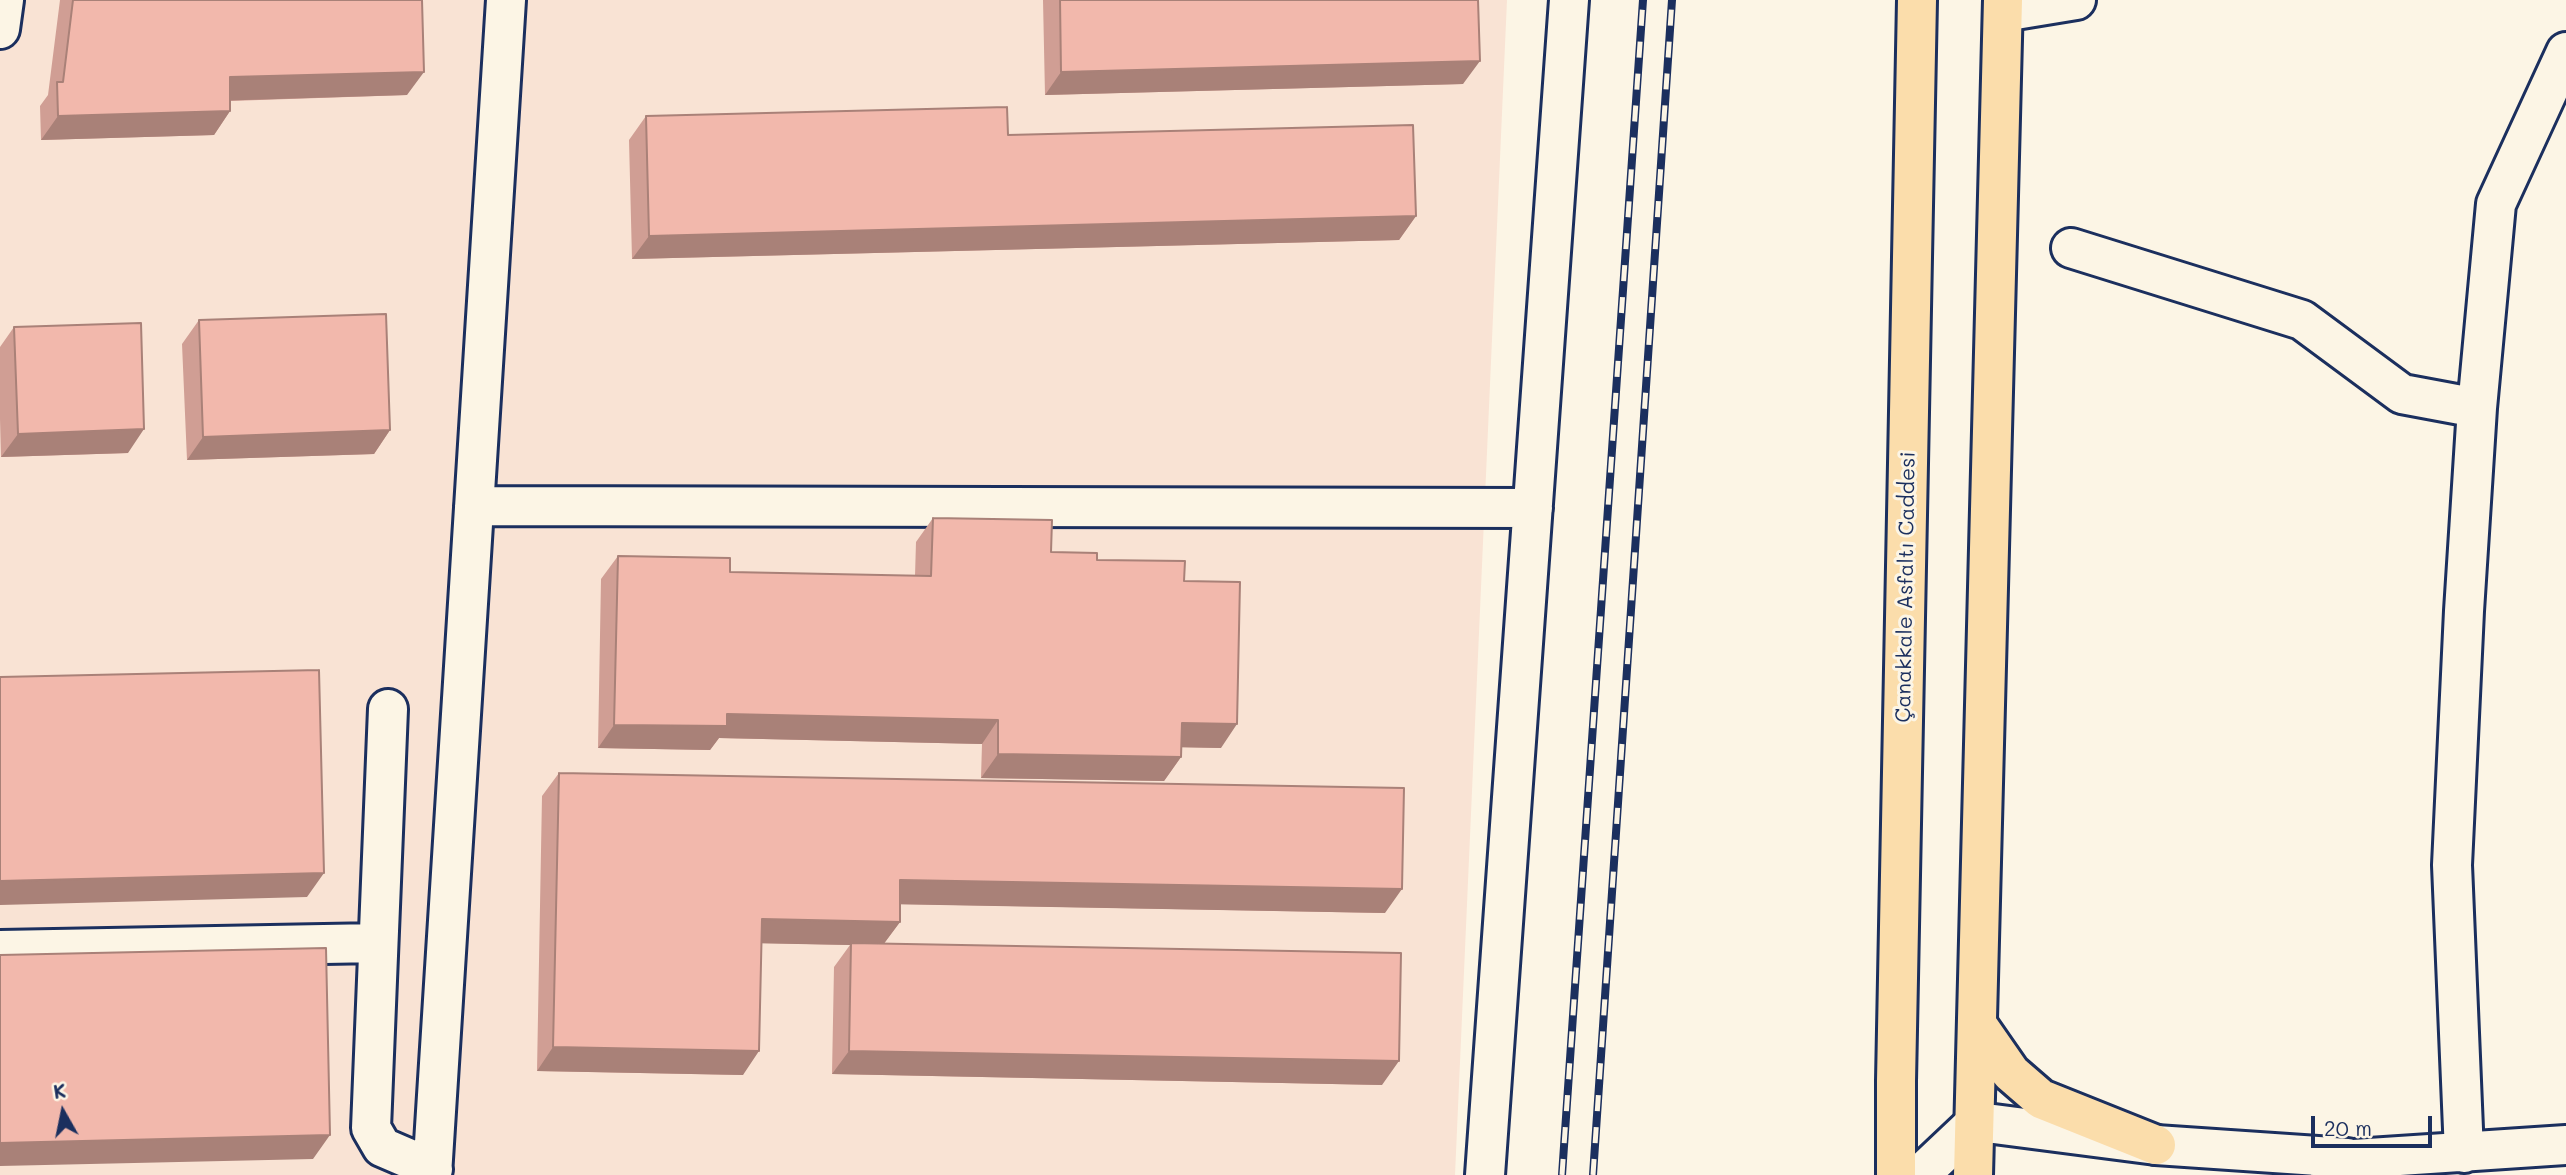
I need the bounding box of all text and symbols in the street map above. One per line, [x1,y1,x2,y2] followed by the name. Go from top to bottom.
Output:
[1891,451,1921,723] street label: Çanakkale Asfaltı Caddesi
[28,1077,98,1147] north arrow
[51,1077,68,1104] text: K
[2314,1102,2435,1146] scale bar
[2324,1114,2372,1141] text: 20 m

